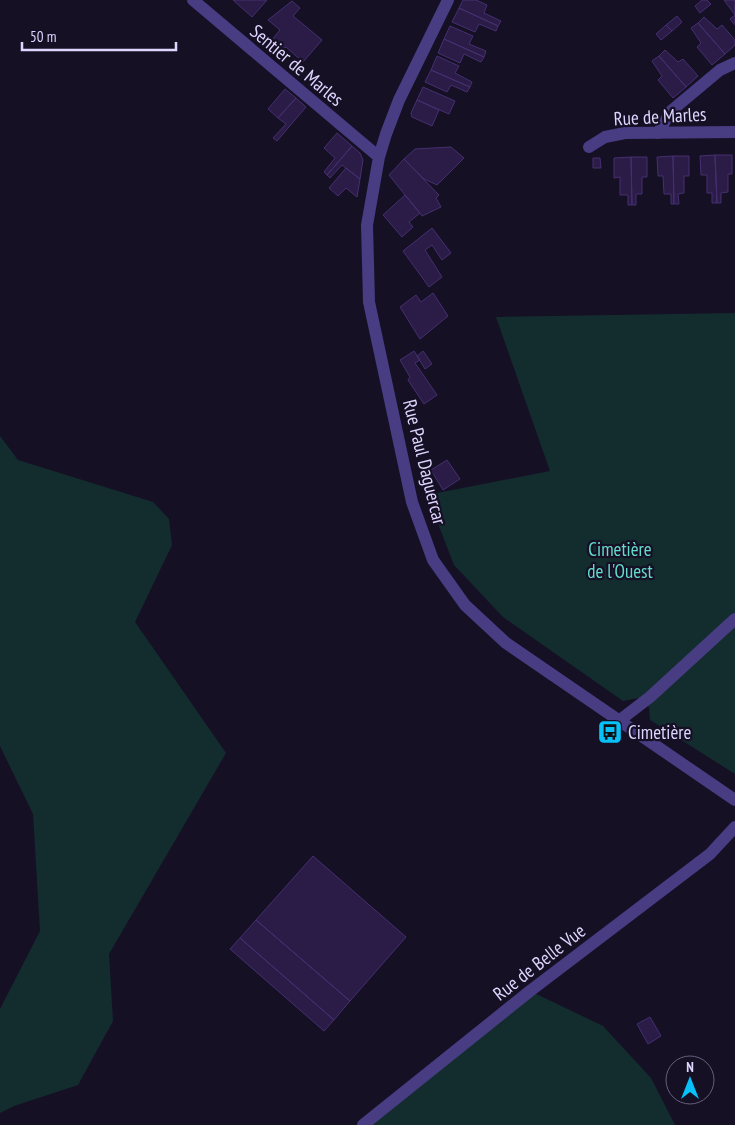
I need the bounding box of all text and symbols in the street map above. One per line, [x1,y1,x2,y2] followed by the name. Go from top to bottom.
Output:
[245,19,349,111] street label: Sentier de Marles
[22,20,176,52] scale bar
[30,27,56,46] text: 50 m
[613,102,707,130] street label: Rue de Marles
[398,397,452,528] street label: Rue Paul Daguercar
[587,537,654,583] park label: Cimetière de l'Ouest
[597,719,623,745] bus stop icon: Cimetière
[628,720,691,744] place label: Cimetière
[488,918,590,1005] street label: Rue de Belle Vue
[665,1055,715,1105] north arrow
[686,1058,694,1076] text: N

